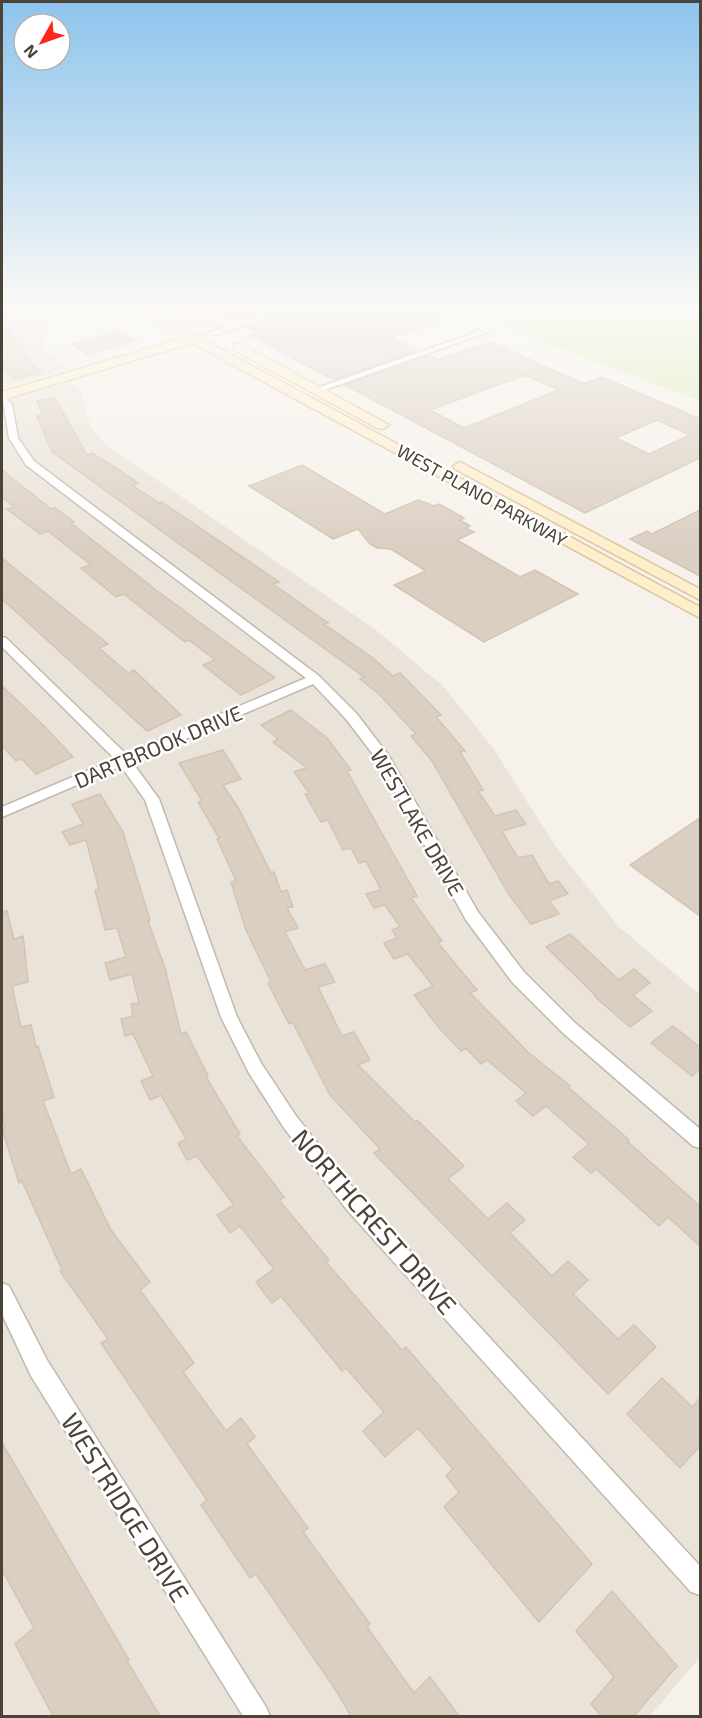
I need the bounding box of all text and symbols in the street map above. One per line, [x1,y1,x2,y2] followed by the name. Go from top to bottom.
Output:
[12,12,72,72] north arrow
[19,41,41,62] text: N
[393,439,572,551] street label: WEST PLANO PARKWAY
[70,699,246,793] street label: DARTBROOK DRIVE
[366,744,470,900] street label: WESTLAKE DRIVE
[286,1122,464,1320] street label: NORTHCREST DRIVE
[56,1407,196,1607] street label: WESTRIDGE DRIVE

